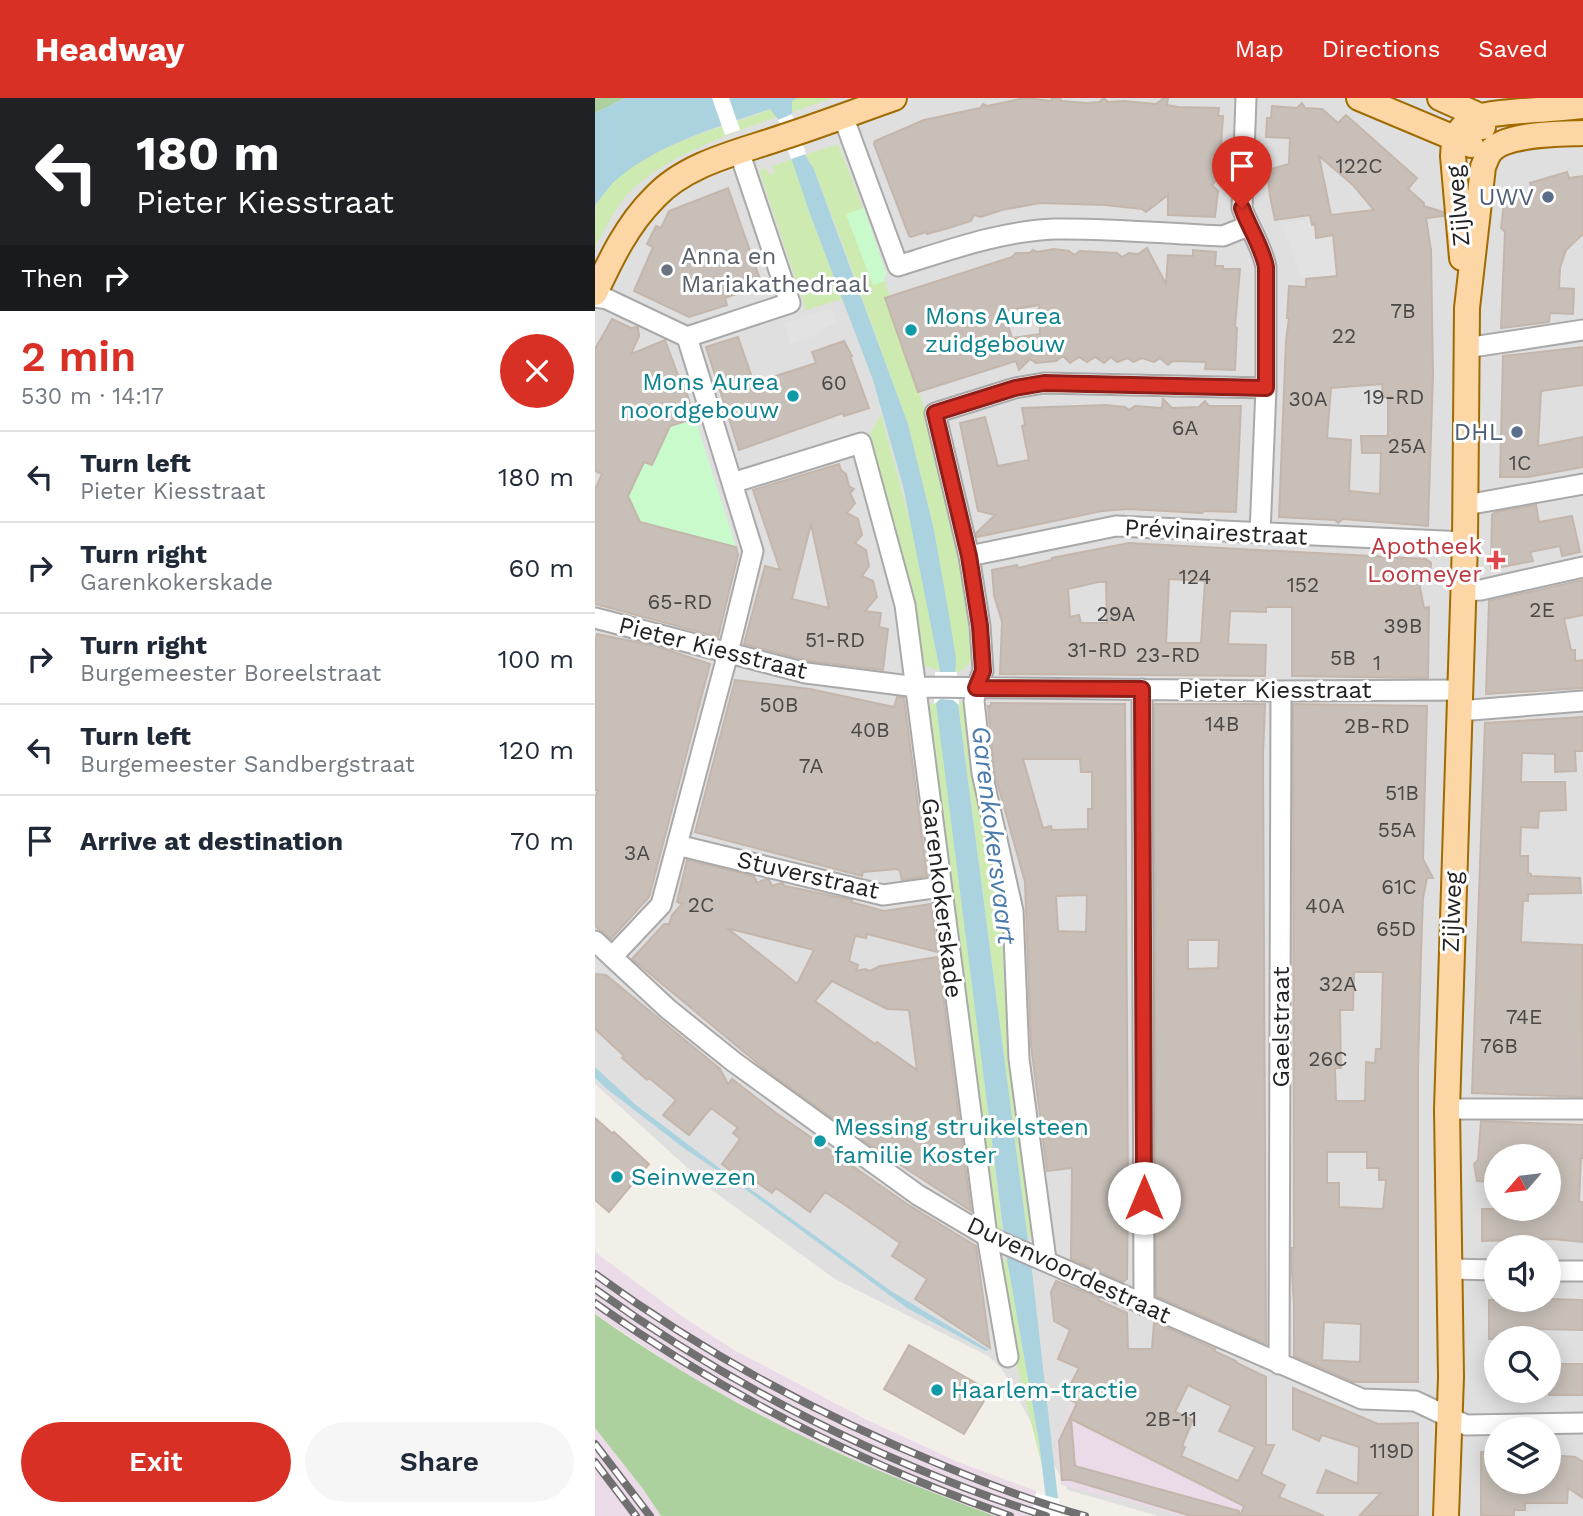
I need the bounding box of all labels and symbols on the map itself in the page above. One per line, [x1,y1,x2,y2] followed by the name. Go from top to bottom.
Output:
[1212,136,1272,208] pin
[1335,153,1383,178] house number: 122C
[1440,164,1475,248] street label: Zijlweg
[1478,183,1534,211] place label: UWV
[1540,189,1556,205] marker: UWV
[681,242,870,298] place label: Anna en Mariakathedraal
[659,262,675,278] marker: Anna en Mariakathedraal
[1390,298,1416,323] house number: 7B
[925,302,1065,358] place label: Mons Aurea zuidgebouw
[903,322,919,338] marker: Mons Aurea zuidgebouw
[1332,323,1356,348] house number: 22
[620,368,779,424] place label: Mons Aurea noordgebouw
[821,370,847,395] house number: 60
[1364,384,1424,409] house number: 19-RD
[1288,386,1328,411] house number: 30A
[785,388,801,404] marker: Mons Aurea noordgebouw
[1172,415,1198,440] house number: 6A
[1454,418,1503,446] place label: DHL
[1509,424,1525,440] marker: DHL
[1388,433,1426,458] house number: 25A
[1509,450,1531,475] house number: 1C
[1124,513,1308,551] street label: Prévinairestraat
[1367,532,1482,588] place label: Apotheek Loomeyer
[1488,552,1504,568] marker: Apotheek Loomeyer
[1179,564,1211,589] house number: 124
[1287,572,1319,597] house number: 152
[648,589,712,614] house number: 65-RD
[1529,597,1555,622] house number: 2E
[1097,601,1136,626] house number: 29A
[616,611,810,685] street label: Pieter Kiesstraat
[1384,613,1422,638] house number: 39B
[805,627,865,652] house number: 51-RD
[1067,637,1127,662] house number: 31-RD
[1136,642,1200,667] house number: 23-RD
[1330,645,1356,670] house number: 5B
[1373,650,1381,675] house number: 1
[1178,676,1372,704] street label: Pieter Kiesstraat
[760,692,799,717] house number: 50B
[1205,711,1239,736] house number: 14B
[1344,713,1410,738] house number: 2B-RD
[850,717,890,742] house number: 40B
[966,724,1022,946] water label: Garenkokersvaart
[799,753,823,778] house number: 7A
[1385,780,1419,805] house number: 51B
[916,796,968,1000] street label: Garenkokerskade
[1378,817,1416,842] house number: 55A
[624,840,650,865] house number: 3A
[734,845,882,905] street label: Stuverstraat
[1437,871,1467,953] street label: Zijlweg
[1381,874,1417,899] house number: 61C
[688,892,714,917] house number: 2C
[1305,893,1345,918] house number: 40A
[1376,916,1416,941] house number: 65D
[1267,966,1295,1088] street label: Gaelstraat
[1319,971,1357,996] house number: 32A
[1506,1004,1542,1029] house number: 74E
[1480,1033,1518,1058] house number: 76B
[1308,1046,1348,1071] house number: 26C
[834,1113,1089,1169] place label: Messing struikelsteen familie Koster
[812,1133,828,1149] marker: Messing struikelsteen familie Koster
[1484,1144,1561,1222] north arrow
[1107,1161,1181,1235] position arrow
[631,1163,756,1191] place label: Seinwezen
[609,1169,625,1185] marker: Seinwezen
[963,1211,1175,1329] street label: Duvenvoordestraat
[951,1376,1138,1404] place label: Haarlem-tractie
[929,1382,945,1398] marker: Haarlem-tractie
[1145,1406,1197,1431] house number: 2B-11
[1370,1438,1414,1463] house number: 119D

